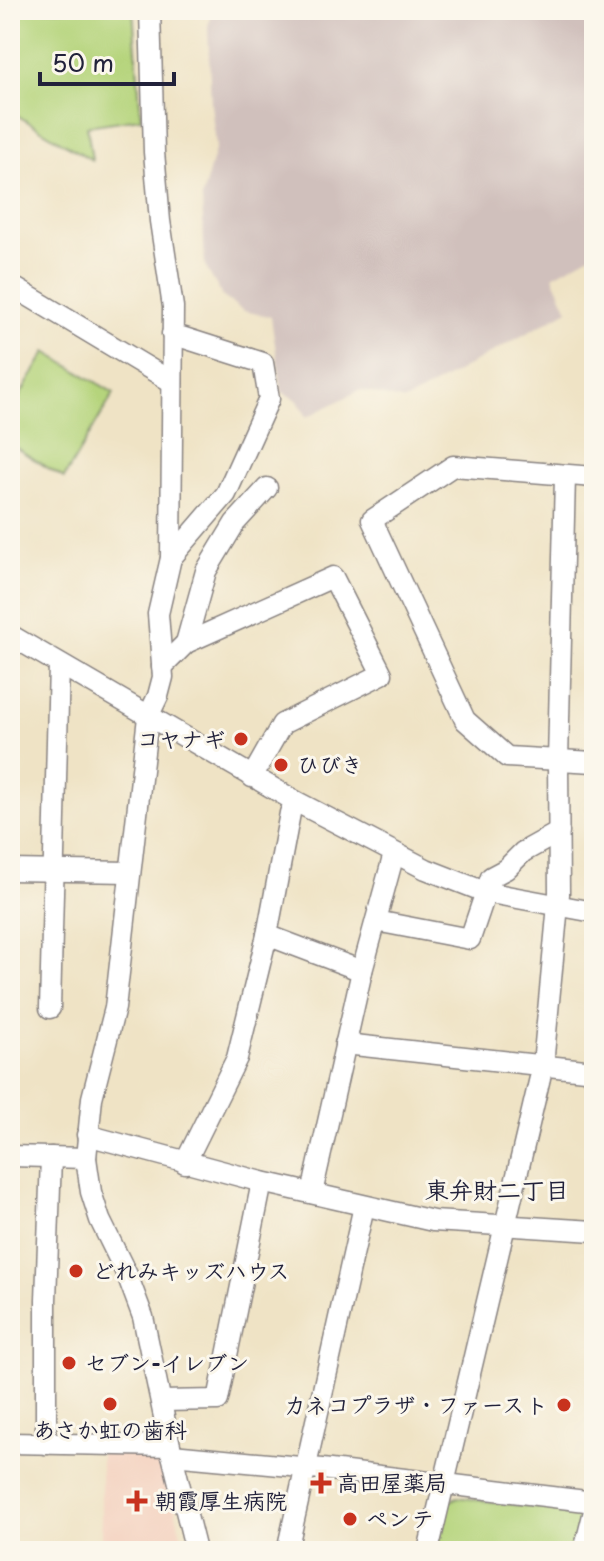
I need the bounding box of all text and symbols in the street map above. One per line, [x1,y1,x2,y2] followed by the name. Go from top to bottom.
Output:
[40,36,174,86] scale bar
[52,44,114,80] text: 50 m
[137,721,225,754] place label: コヤナギ
[232,730,250,748] marker: コヤナギ
[297,747,363,780] place label: ひびき
[272,756,290,774] marker: ひびき
[425,1171,569,1207] district label: 東弁財二丁目
[92,1253,290,1286] place label: どれみキッズハウス
[67,1262,85,1280] marker: どれみキッズハウス
[85,1345,249,1378] place label: セブン-イレブン
[60,1354,78,1372] marker: セブン-イレブン
[284,1387,548,1420] place label: カネコプラザ・ファースト
[101,1395,119,1413] marker: あさか虹の歯科
[555,1396,573,1414] marker: カネコプラザ・ファースト
[33,1412,187,1445] place label: あさか虹の歯科
[337,1465,447,1498] place label: 高田屋薬局
[312,1474,330,1492] marker: 高田屋薬局
[155,1483,287,1516] place label: 朝霞厚生病院
[126,1490,148,1512] marker: 朝霞厚生病院
[366,1501,434,1534] place label: ペンテ
[341,1510,359,1528] marker: ペンテ

